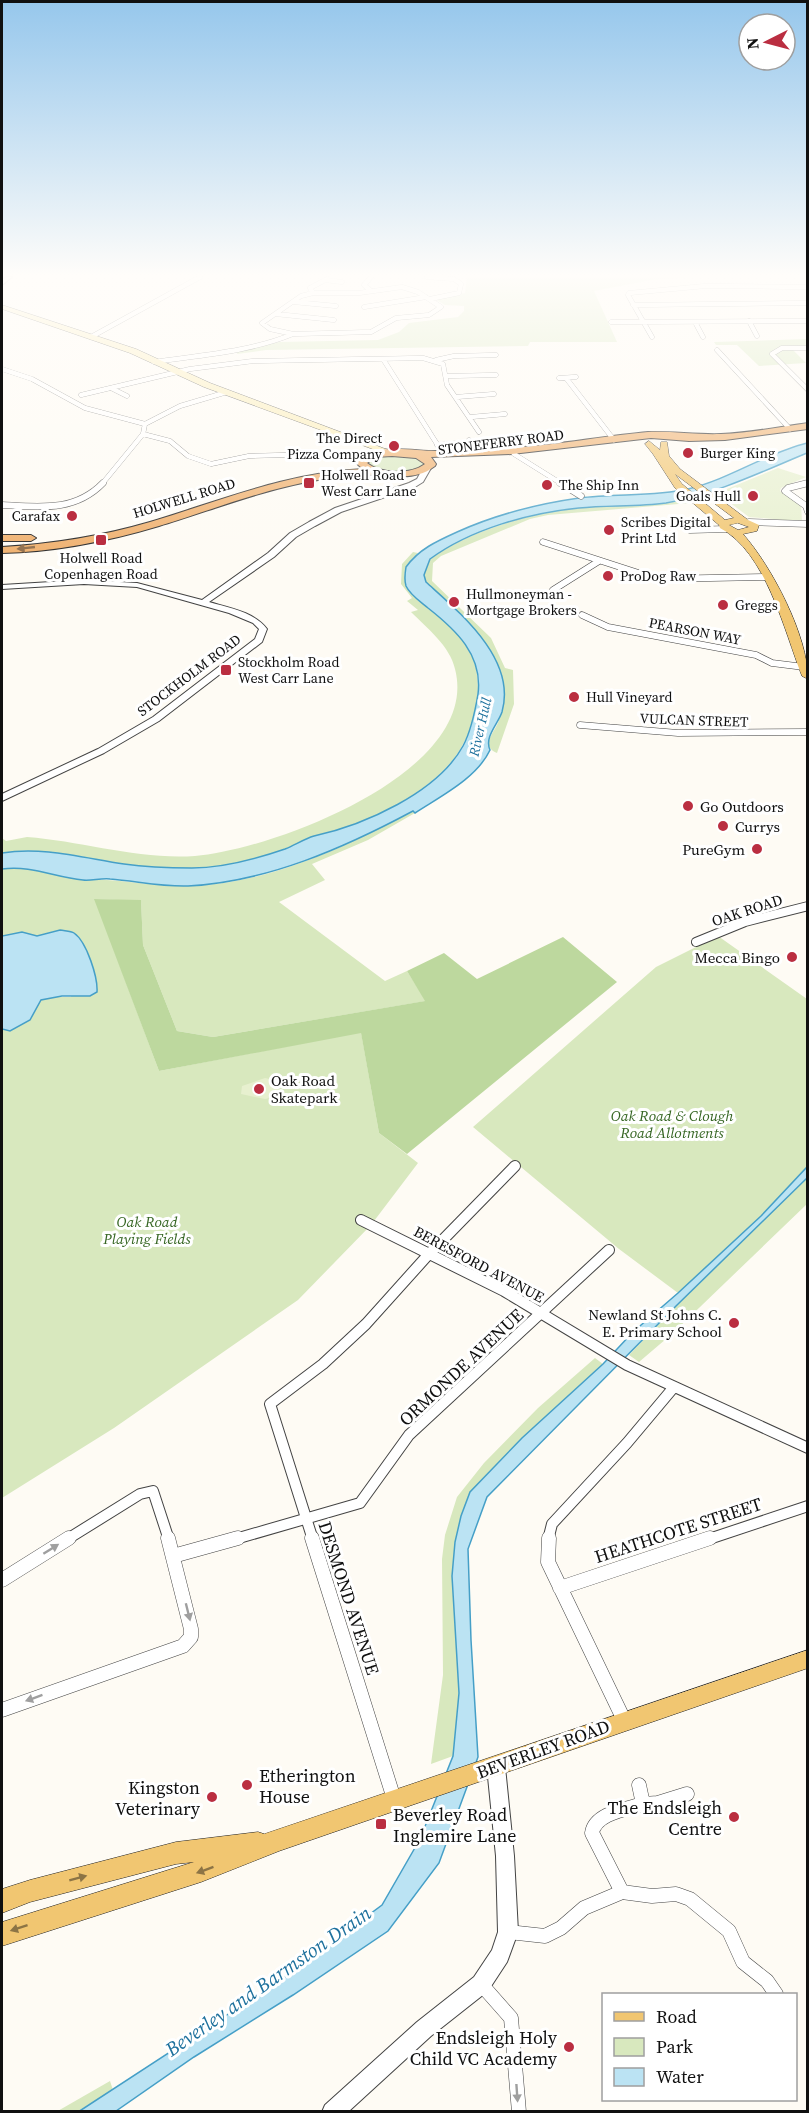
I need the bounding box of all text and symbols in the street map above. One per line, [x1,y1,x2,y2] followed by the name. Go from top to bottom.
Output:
[737,12,797,72] north arrow
[740,36,764,51] text: N
[437,424,565,460] street label: STONEFERRY ROAD
[287,428,383,464] place label: The Direct Pizza Company
[387,439,401,453] marker: The Direct Pizza Company
[700,443,775,463] place label: Burger King
[681,446,695,460] marker: Burger King
[321,465,417,501] place label: Holwell Road West Carr Lane
[130,473,238,523] street label: HOLWELL ROAD
[559,475,640,495] place label: The Ship Inn
[302,476,316,490] marker: Holwell Road West Carr Lane
[540,478,554,492] marker: The Ship Inn
[676,486,741,506] place label: Goals Hull
[746,489,760,503] marker: Goals Hull
[12,506,61,526] place label: Carafax
[65,509,79,523] marker: Carafax
[621,512,711,548] place label: Scribes Digital Print Ltd
[602,523,616,537] marker: Scribes Digital Print Ltd
[94,533,108,547] marker: Holwell Road Copenhagen Road
[17,543,36,553] one-way arrow
[44,548,158,584] place label: Holwell Road Copenhagen Road
[620,566,696,586] place label: ProDog Raw
[601,569,615,583] marker: ProDog Raw
[466,584,577,620] place label: Hullmoneyman - Mortgage Brokers
[447,595,461,609] marker: Hullmoneyman - Mortgage Brokers
[735,595,778,615] place label: Greggs
[716,598,730,612] marker: Greggs
[647,612,743,650] street label: PEARSON WAY
[133,629,245,721] street label: STOCKHOLM ROAD
[238,652,339,688] place label: Stockholm Road West Carr Lane
[219,663,233,677] marker: Stockholm Road West Carr Lane
[586,687,673,707] place label: Hull Vineyard
[567,690,581,704] marker: Hull Vineyard
[463,695,497,759] water label: River Hull
[639,708,749,732] street label: VULCAN STREET
[700,796,784,817] place label: Go Outdoors
[681,799,695,813] marker: Go Outdoors
[735,816,780,837] place label: Currys
[716,819,730,833] marker: Currys
[682,839,745,860] place label: PureGym
[750,842,764,856] marker: PureGym
[709,889,785,931] street label: OAK ROAD
[694,947,780,968] place label: Mecca Bingo
[785,950,799,964] marker: Mecca Bingo
[271,1070,338,1108] place label: Oak Road Skatepark
[252,1082,266,1096] marker: Oak Road Skatepark
[611,1105,733,1143] park label: Oak Road & Clough Road Allotments
[102,1211,191,1249] park label: Oak Road Playing Fields
[410,1221,548,1307] street label: BERESFORD AVENUE
[393,1303,529,1431] street label: ORMONDE AVENUE
[588,1304,723,1342] place label: Newland St Johns C. E. Primary School
[727,1316,741,1330] marker: Newland St Johns C. E. Primary School
[591,1491,765,1569] street label: HEATHCOTE STREET
[312,1518,386,1678] street label: DESMOND AVENUE
[43,1544,59,1555] one-way arrow
[183,1603,193,1621] one-way arrow
[25,1694,43,1704] one-way arrow
[473,1713,613,1785] street label: BEVERLEY ROAD
[259,1763,356,1809] place label: Etherington House
[115,1775,201,1821] place label: Kingston Veterinary
[240,1778,254,1792] marker: Etherington House
[205,1790,219,1804] marker: Kingston Veterinary
[607,1795,722,1841] place label: The Endsleigh Centre
[393,1802,517,1848] place label: Beverley Road Inglemire Lane
[727,1810,741,1824] marker: The Endsleigh Centre
[374,1817,388,1831] marker: Beverley Road Inglemire Lane
[195,1865,213,1875] one-way arrow
[68,1873,87,1883] one-way arrow
[159,1899,377,2064] water label: Beverley and Barmston Drain
[10,1924,28,1933] one-way arrow
[602,1993,797,2101] legend
[656,2004,697,2029] text: Road
[410,2025,558,2071] place label: Endsleigh Holy Child VC Academy
[656,2034,693,2059] text: Park
[562,2040,576,2054] marker: Endsleigh Holy Child VC Academy
[656,2064,704,2089] text: Water
[512,2083,522,2102] one-way arrow

